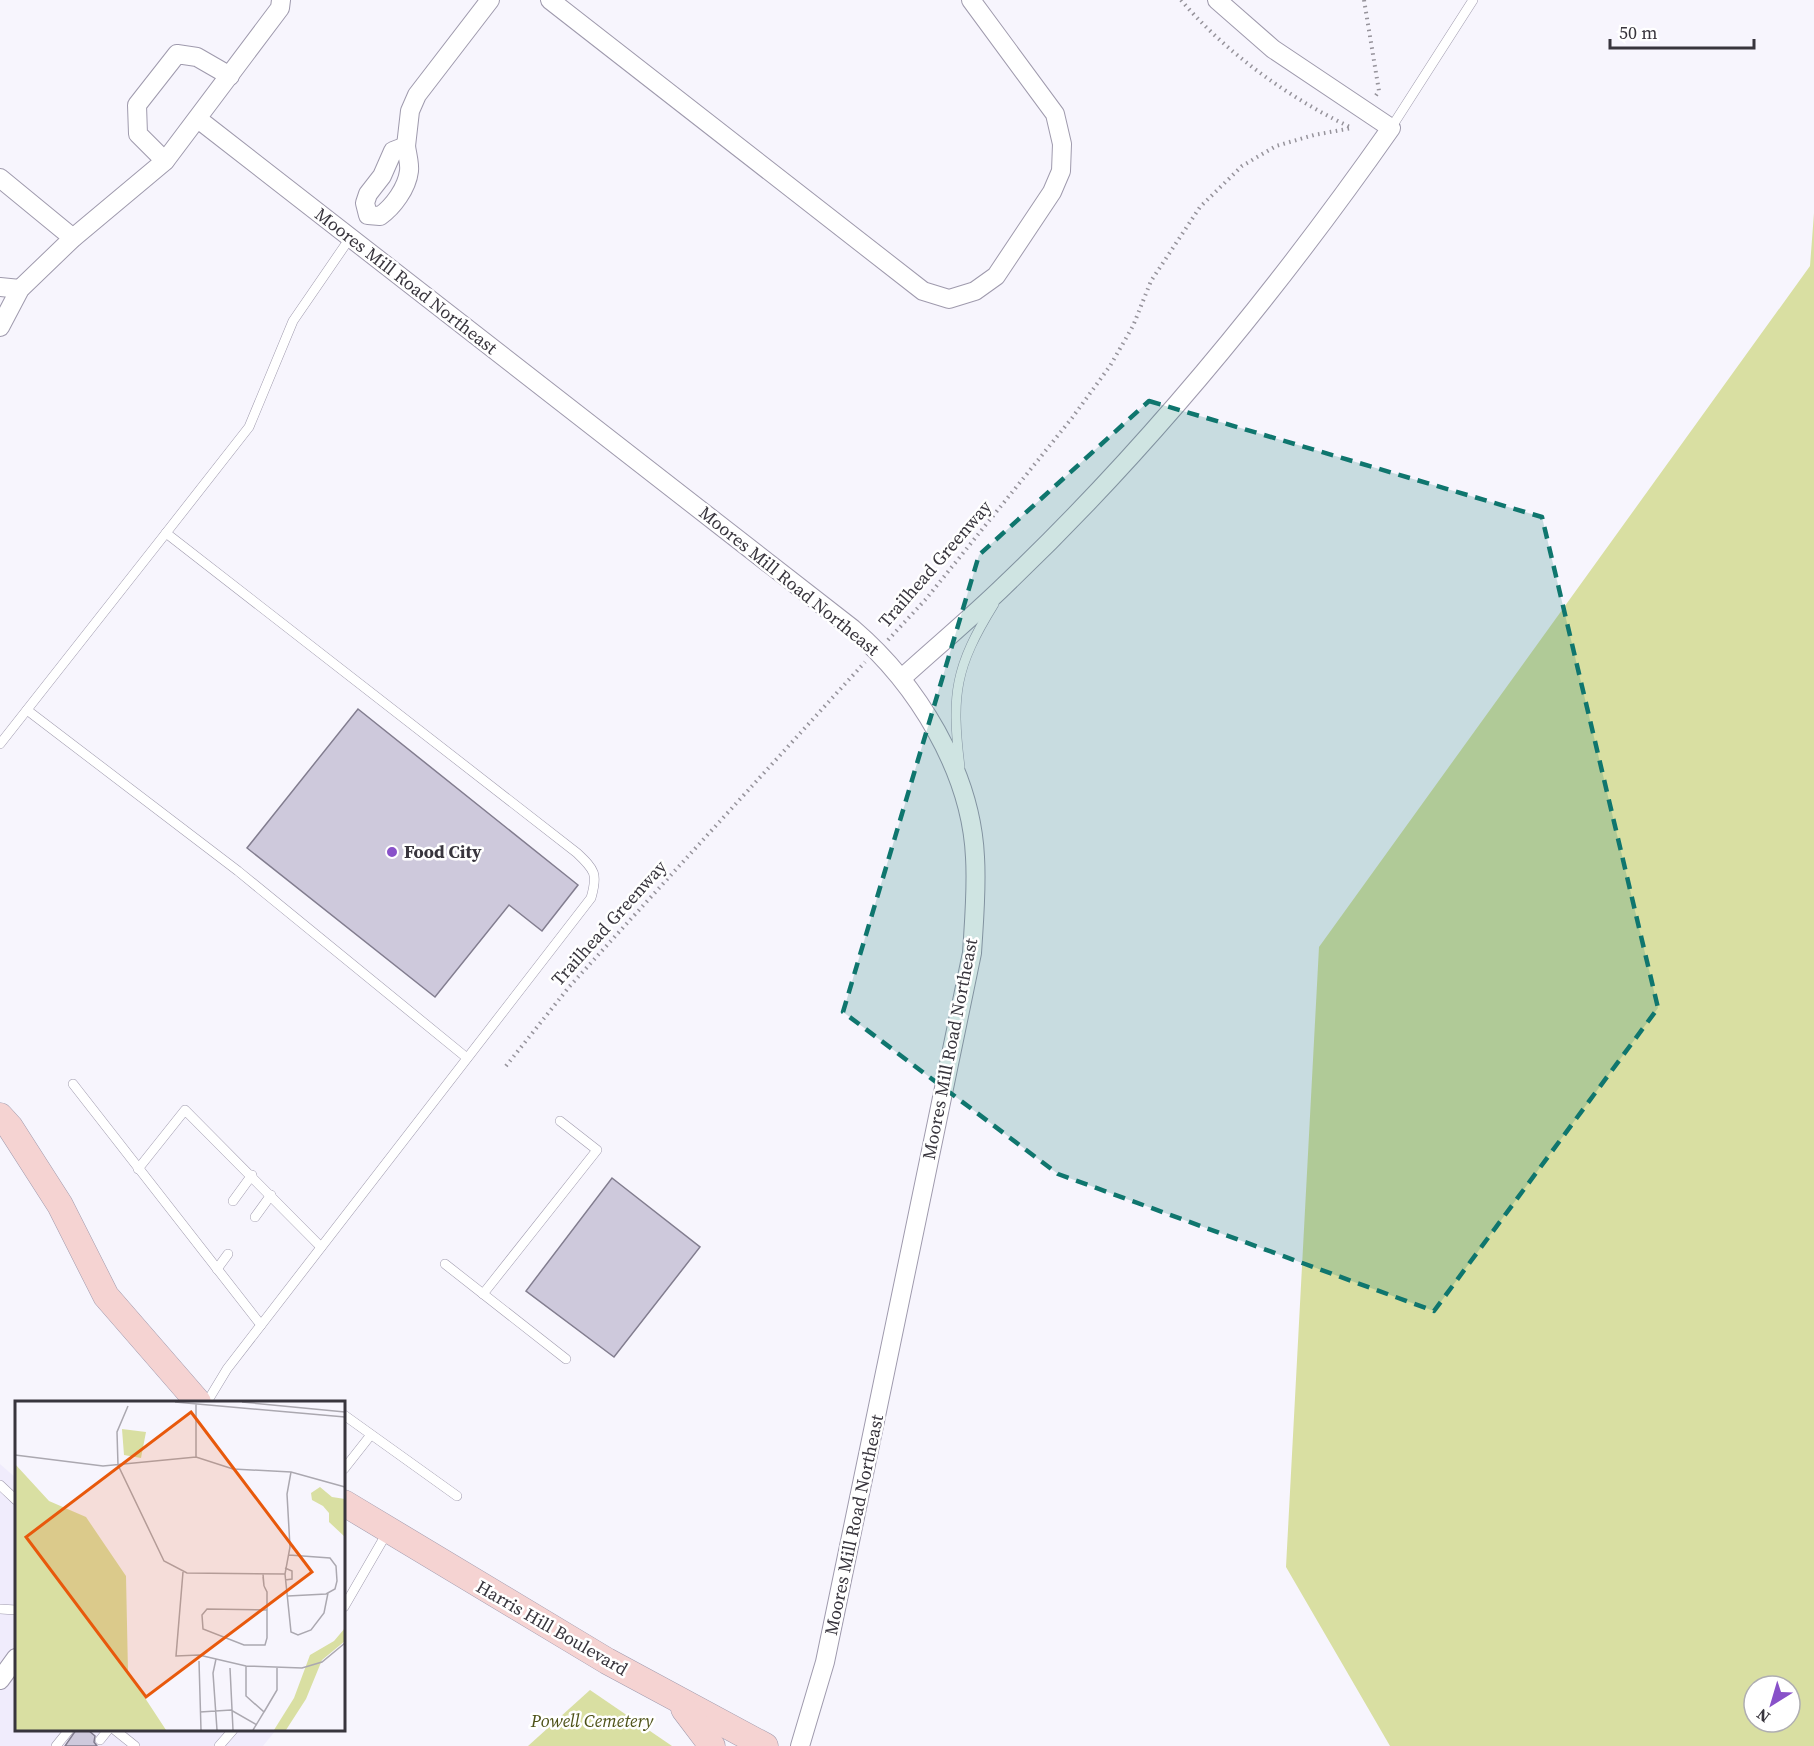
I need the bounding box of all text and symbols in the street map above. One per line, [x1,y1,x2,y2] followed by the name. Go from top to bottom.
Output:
[1610,12,1754,50] scale bar
[1619,20,1657,45] text: 50 m
[310,201,503,360] street label: Moores Mill Road Northeast
[872,494,997,633] street label: Trailhead Greenway
[694,500,885,661] street label: Moores Mill Road Northeast
[404,839,482,864] place label: Food City
[385,845,399,859] marker: Food City
[545,854,672,991] street label: Trailhead Greenway
[916,936,983,1162] street label: Moores Mill Road Northeast
[15,1401,345,1731] inset map
[818,1412,889,1638] street label: Moores Mill Road Northeast
[472,1574,633,1681] street label: Harris Hill Boulevard
[1742,1674,1802,1734] north arrow
[1751,1703,1774,1728] text: N
[530,1708,654,1733] park label: Powell Cemetery

